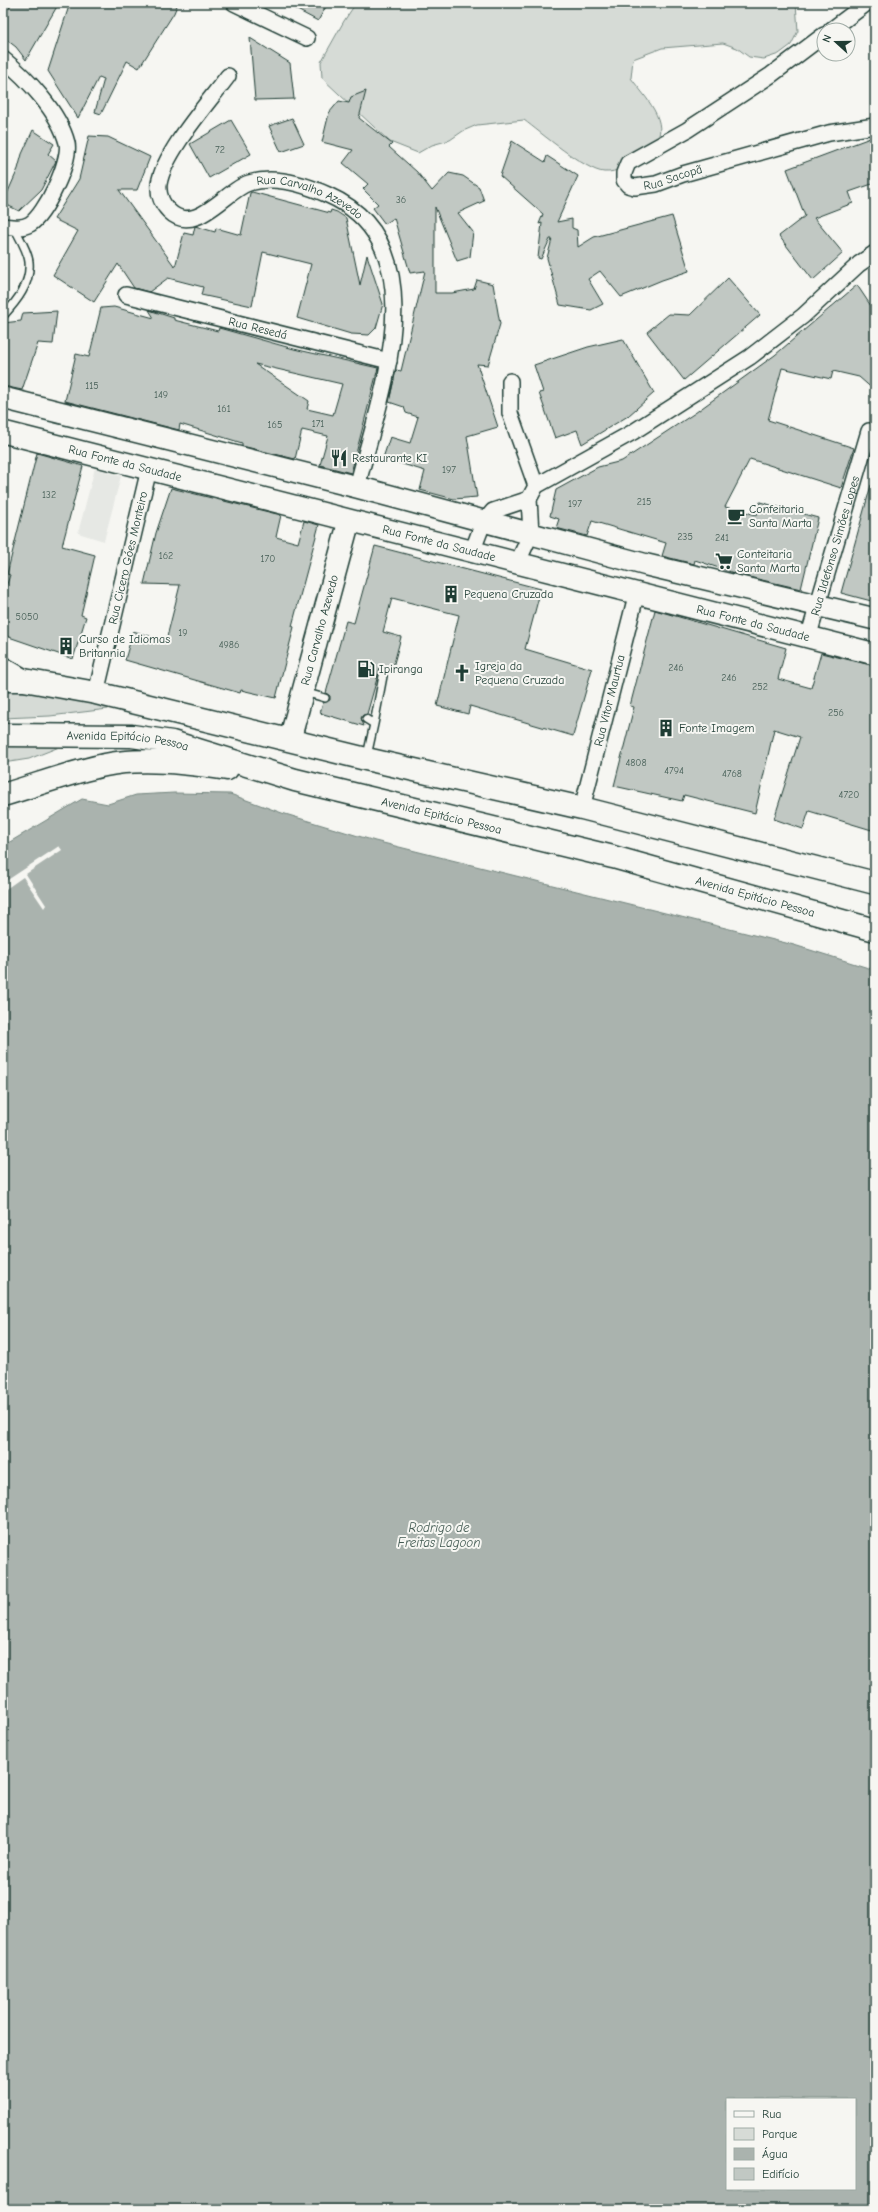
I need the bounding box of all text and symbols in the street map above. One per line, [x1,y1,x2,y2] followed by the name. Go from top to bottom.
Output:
[816,22,856,62] north arrow
[820,33,834,44] text: N
[215,144,225,156] house number: 72
[643,162,704,193] street label: Rua Sacopã
[256,173,366,222] street label: Rua Carvalho Azevedo
[396,194,406,206] house number: 36
[227,314,289,342] street label: Rua Resedá
[85,380,99,392] house number: 115
[154,389,168,401] house number: 149
[217,403,231,415] house number: 161
[312,418,324,430] house number: 171
[268,419,282,431] house number: 165
[67,442,183,484] street label: Rua Fonte da Saudade
[329,448,349,468] restaurant icon: Restaurante KI
[352,451,428,465] place label: Restaurante KI
[442,464,456,476] house number: 197
[808,474,862,617] street label: Rua Ildefonso Simões Lopes
[42,489,56,501] house number: 132
[106,490,150,626] street label: Rua Cicero Góes Monteiro
[637,496,651,508] house number: 215
[568,498,582,510] house number: 197
[749,502,812,530] place label: Confeitaria Santa Marta
[726,506,746,526] cafe icon: Confeitaria Santa Marta
[381,522,497,564] street label: Rua Fonte da Saudade
[677,531,693,543] house number: 235
[715,532,729,544] house number: 241
[737,547,800,575] place label: Conteitaria Santa Marta
[159,550,173,562] house number: 162
[714,551,734,571] supermarket icon: Conteitaria Santa Marta
[261,553,275,565] house number: 170
[298,573,341,687] street label: Rua Carvalho Azevedo
[441,584,461,604] building icon: Pequena Cruzada
[464,587,553,601] place label: Pequena Cruzada
[695,602,811,644] street label: Rua Fonte da Saudade
[15,611,39,623] house number: 5050
[178,627,188,639] house number: 19
[79,632,170,660] place label: Curso de Idiomas Britannia
[56,636,76,656] building icon: Curso de Idiomas Britannia
[219,639,239,651] house number: 4986
[591,653,628,748] street label: Rua Vitor Maurtua
[356,659,376,679] fuel station icon: Ipiranga
[475,659,564,687] place label: Igreja da Pequena Cruzada
[379,662,423,676] place label: Ipiranga
[668,662,684,674] house number: 246
[452,663,472,683] church icon: Igreja da Pequena Cruzada
[721,672,737,684] house number: 246
[752,681,768,693] house number: 252
[828,707,844,719] house number: 256
[656,718,676,738] building icon: Fonte Imagem
[679,721,755,735] place label: Fonte Imagem
[66,728,190,754] street label: Avenida Epitácio Pessoa
[625,757,647,769] house number: 4808
[664,765,684,777] house number: 4794
[722,768,742,780] house number: 4768
[839,789,859,801] house number: 4720
[380,794,503,837] street label: Avenida Epitácio Pessoa
[694,873,816,920] street label: Avenida Epitácio Pessoa
[398,1520,480,1550] water label: Rodrigo de Freitas Lagoon
[726,2098,856,2190] legend
[762,2107,781,2121] text: Rua
[762,2127,797,2141] text: Parque
[762,2147,788,2161] text: Água
[762,2167,799,2181] text: Edifício

